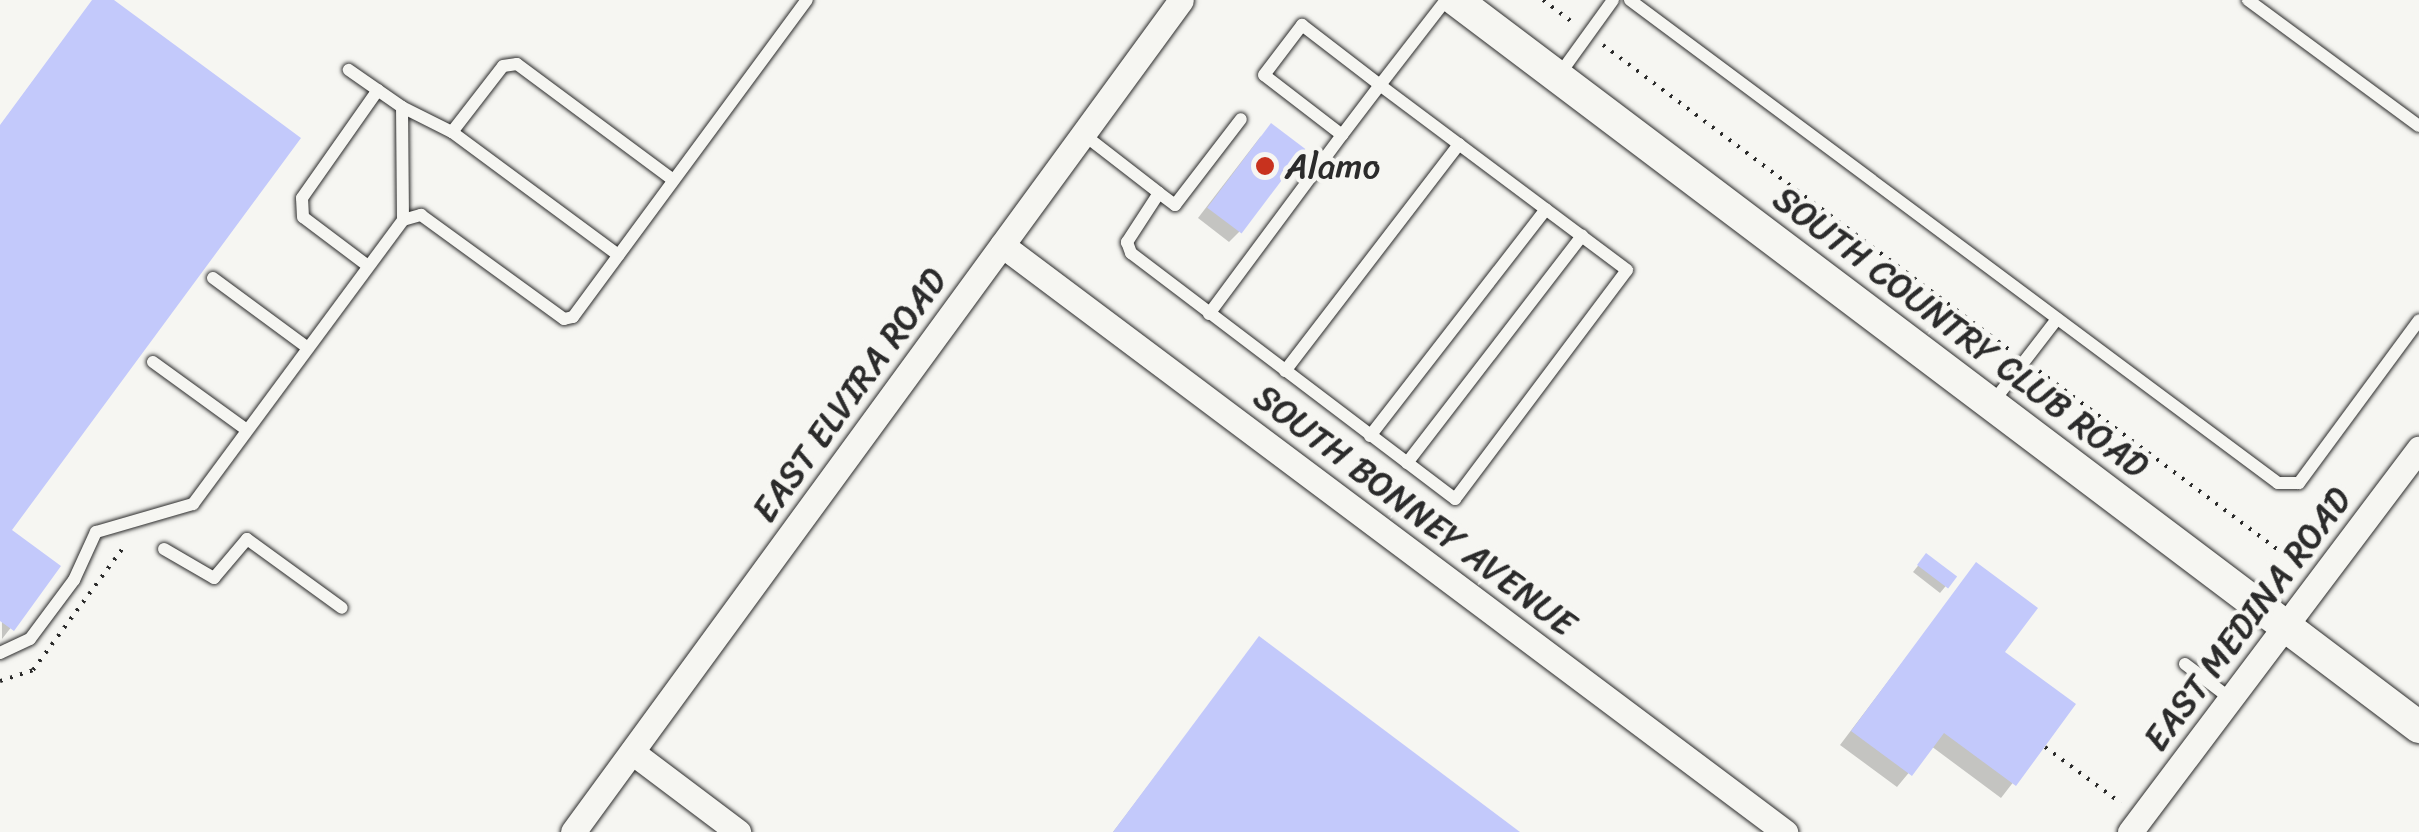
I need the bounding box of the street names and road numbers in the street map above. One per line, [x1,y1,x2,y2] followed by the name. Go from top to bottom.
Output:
[1765,177,2157,487] street label: SOUTH COUNTRY CLUB ROAD
[744,262,954,528] street label: EAST ELVIRA ROAD
[1246,375,1584,645] street label: SOUTH BONNEY AVENUE
[2135,480,2359,758] street label: EAST MEDINA ROAD

